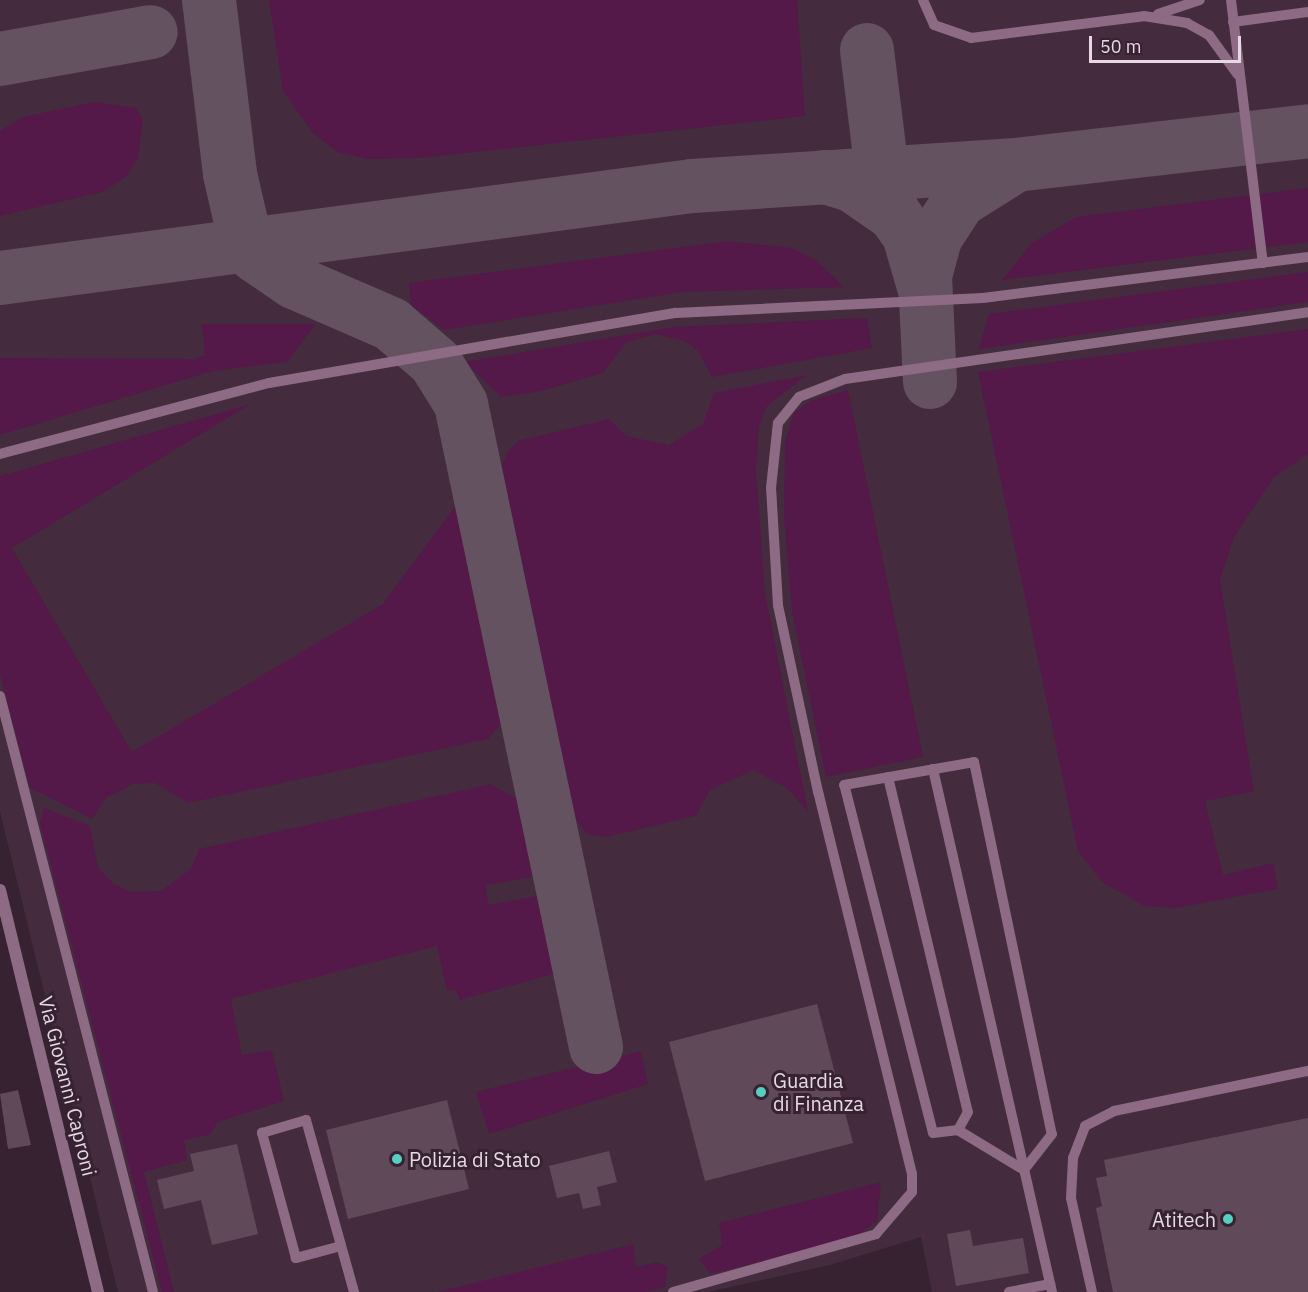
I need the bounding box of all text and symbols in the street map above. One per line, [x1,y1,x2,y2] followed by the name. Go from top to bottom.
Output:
[1092,24,1244,62] scale bar
[1100,35,1142,58] text: 50 m
[34,993,102,1179] street label: Via Giovanni Caproni
[773,1068,864,1115] place label: Guardia di Finanza
[754,1085,768,1099] marker: Guardia di Finanza
[409,1147,541,1171] place label: Polizia di Stato
[390,1152,404,1166] marker: Polizia di Stato
[1152,1207,1216,1231] place label: Atitech
[1221,1212,1235,1226] marker: Atitech

